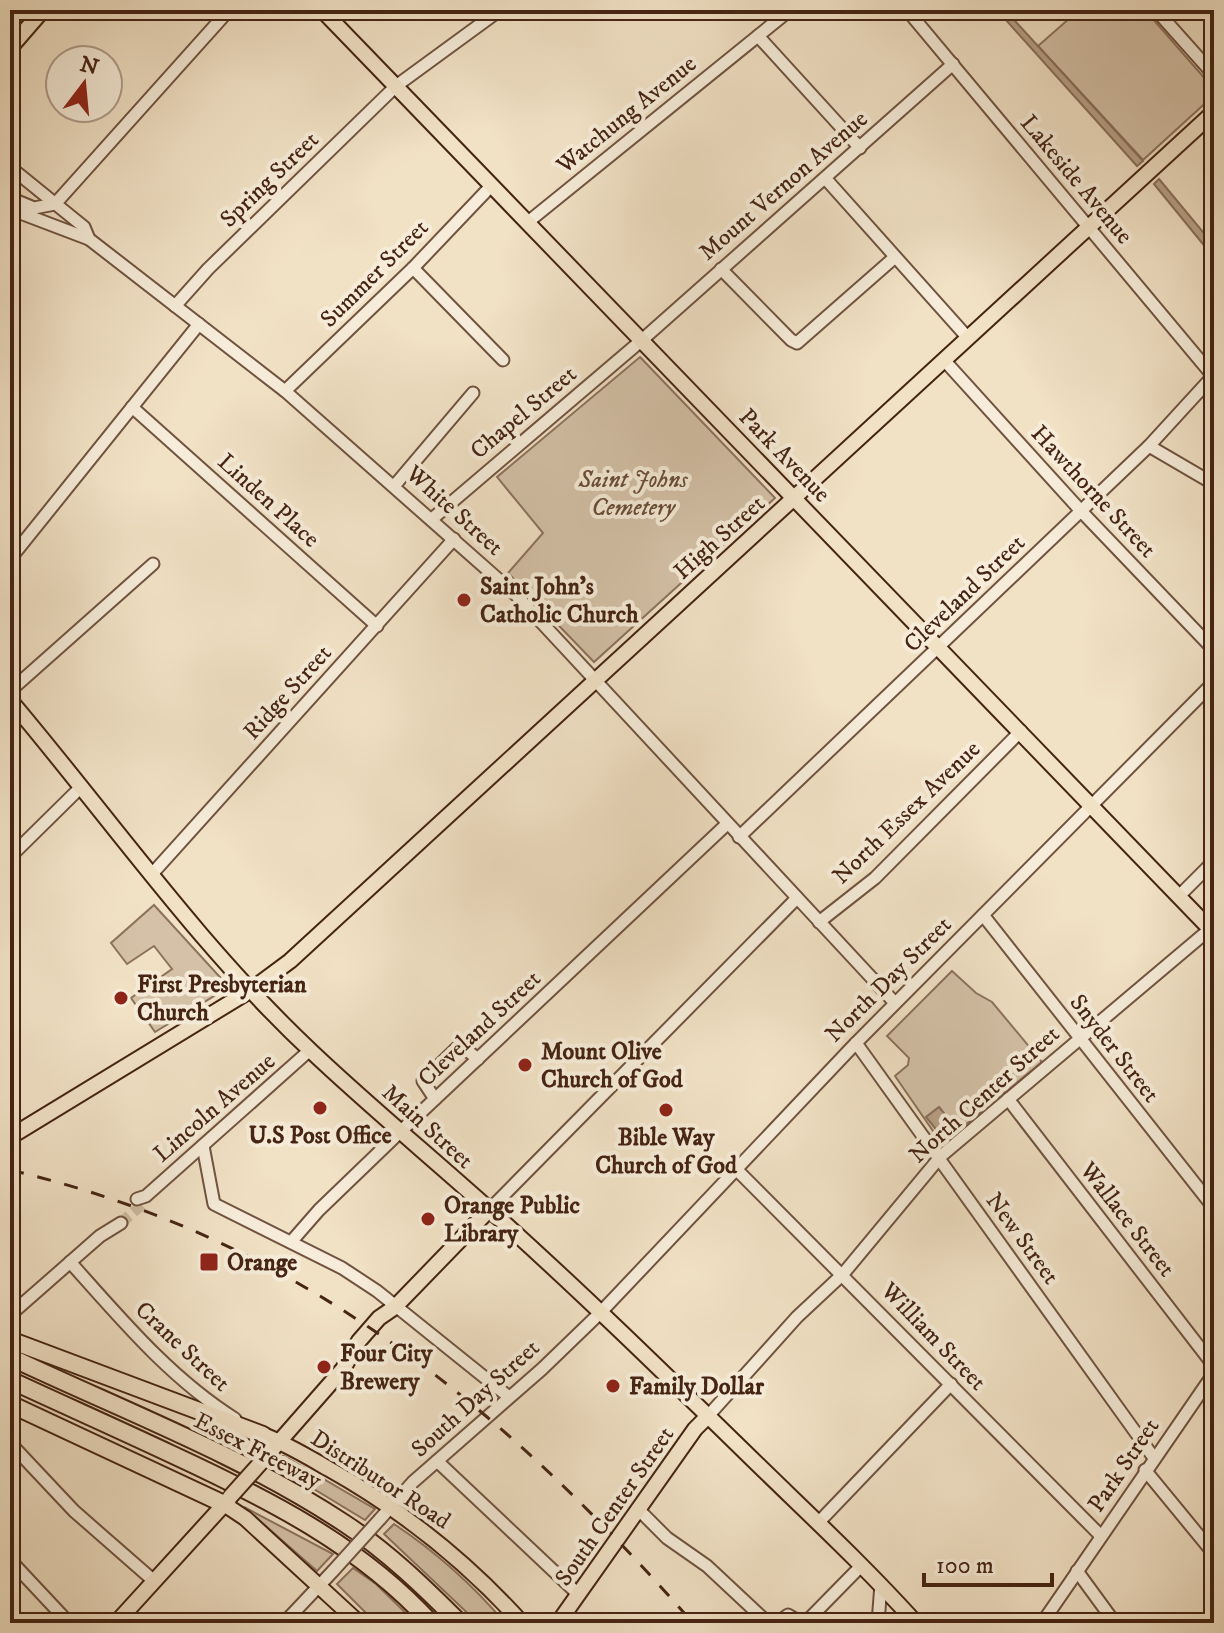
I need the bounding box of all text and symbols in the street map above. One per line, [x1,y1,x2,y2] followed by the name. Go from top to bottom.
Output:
[44,44,124,124] north arrow
[550,49,703,181] street label: Watchung Avenue
[77,51,102,82] text: N
[693,104,874,267] street label: Mount Vernon Avenue
[1013,109,1139,250] street label: Lakeside Avenue
[214,125,326,234] street label: Spring Street
[314,213,435,334] street label: Summer Street
[464,359,583,466] street label: Chapel Street
[732,402,837,509] street label: Park Avenue
[1024,419,1163,565] street label: Hawthorne Street
[211,447,326,554] street label: Linden Place
[399,458,510,563] street label: White Street
[577,465,688,523] park label: Saint Johns Cemetery
[668,489,772,587] street label: High Street
[898,528,1032,659] street label: Cleveland Street
[480,572,639,630] place label: Saint John's Catholic Church
[455,591,473,609] marker: Saint John's Catholic Church
[237,639,338,746] street label: Ridge Street
[826,734,987,891] street label: North Essex Avenue
[819,910,958,1049] street label: North Day Street
[412,964,548,1093] street label: Cleveland Street
[137,970,307,1028] place label: First Presbyterian Church
[112,989,130,1007] marker: First Presbyterian Church
[1063,989,1166,1109] street label: Snyder Street
[903,1019,1066,1170] street label: North Center Street
[541,1037,684,1095] place label: Mount Olive Church of God
[147,1047,282,1169] street label: Lincoln Avenue
[516,1056,534,1074] marker: Mount Olive Church of God
[375,1078,479,1176] street label: Main Street
[311,1099,329,1117] marker: U.S Post Office
[657,1101,675,1119] marker: Bible Way Church of God
[248,1121,392,1151] place label: U.S Post Office
[595,1123,738,1181] place label: Bible Way Church of God
[1072,1155,1182,1283] street label: Wallace Street
[979,1187,1066,1291] street label: New Street
[444,1191,580,1249] place label: Orange Public Library
[419,1210,437,1228] marker: Orange Public Library
[227,1248,297,1278] place label: Orange
[198,1251,220,1273] marker: Orange
[874,1276,993,1397] street label: William Street
[128,1295,236,1399] street label: Crane Street
[405,1333,546,1464] street label: South Day Street
[340,1339,433,1397] place label: Four City Brewery
[315,1358,333,1376] marker: Four City Brewery
[629,1372,765,1402] place label: Family Dollar
[604,1377,622,1395] marker: Family Dollar
[189,1406,327,1496] street label: Essex Freeway
[1082,1413,1166,1518] street label: Park Street
[549,1421,681,1592] street label: South Center Street
[305,1423,456,1536] street label: Distributor Road
[924,1537,1052,1587] scale bar
[936,1551,994,1581] text: 100 m

